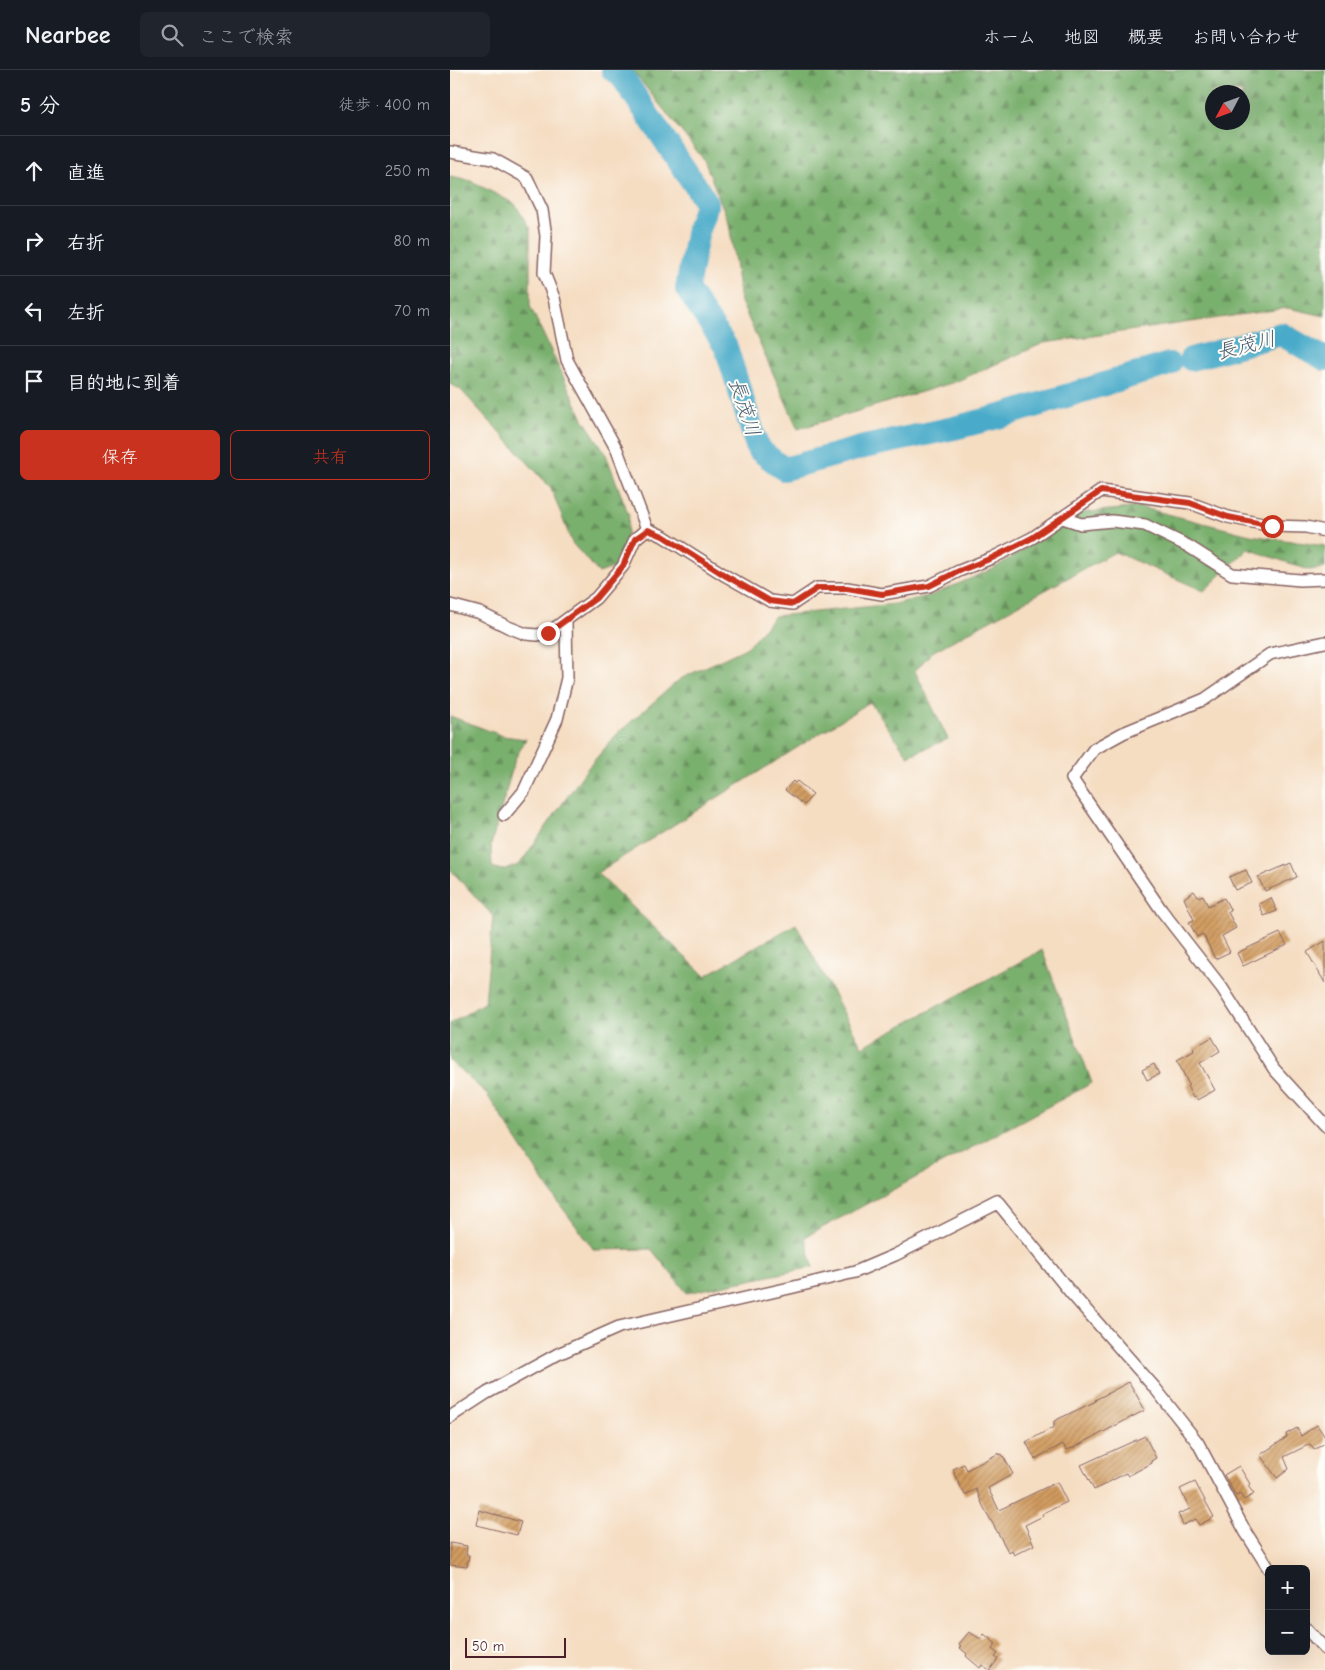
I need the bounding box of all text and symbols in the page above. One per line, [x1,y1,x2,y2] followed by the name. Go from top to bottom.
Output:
[140,12,490,57] search box
[25,21,110,49] text: Nearbee
[158,21,186,49] icon: search
[198,26,293,48] text: ここで検索
[983,27,1036,48] text: ホーム
[1064,27,1100,48] text: 地図
[1128,27,1164,48] text: 概要
[1192,27,1300,48] text: お問い合わせ
[1205,85,1250,130] north arrow
[20,93,60,117] text: 5 分
[339,96,430,114] text: 徒歩 · 400 m
[20,157,48,185] icon: ahead
[67,162,105,184] text: 直進
[385,162,430,180] text: 250 m
[20,227,48,255] icon: right
[67,232,105,254] text: 右折
[393,232,430,250] text: 80 m
[20,297,48,325] icon: left
[67,302,105,324] text: 左折
[394,302,430,320] text: 70 m
[1214,327,1278,364] water label: 長茂川
[20,367,48,395] icon: arrive
[67,372,181,394] text: 目的地に到着
[724,375,765,439] water label: 長茂川
[20,430,220,480] button: 保存
[230,430,430,480] button: 共有
[1261,515,1284,538] route start
[537,622,560,645] route end
[1265,1565,1310,1655] map controls
[1265,1565,1310,1610] button: +
[1265,1610,1310,1655] button: −
[465,1635,566,1658] scale bar
[472,1638,504,1655] text: 50 m

